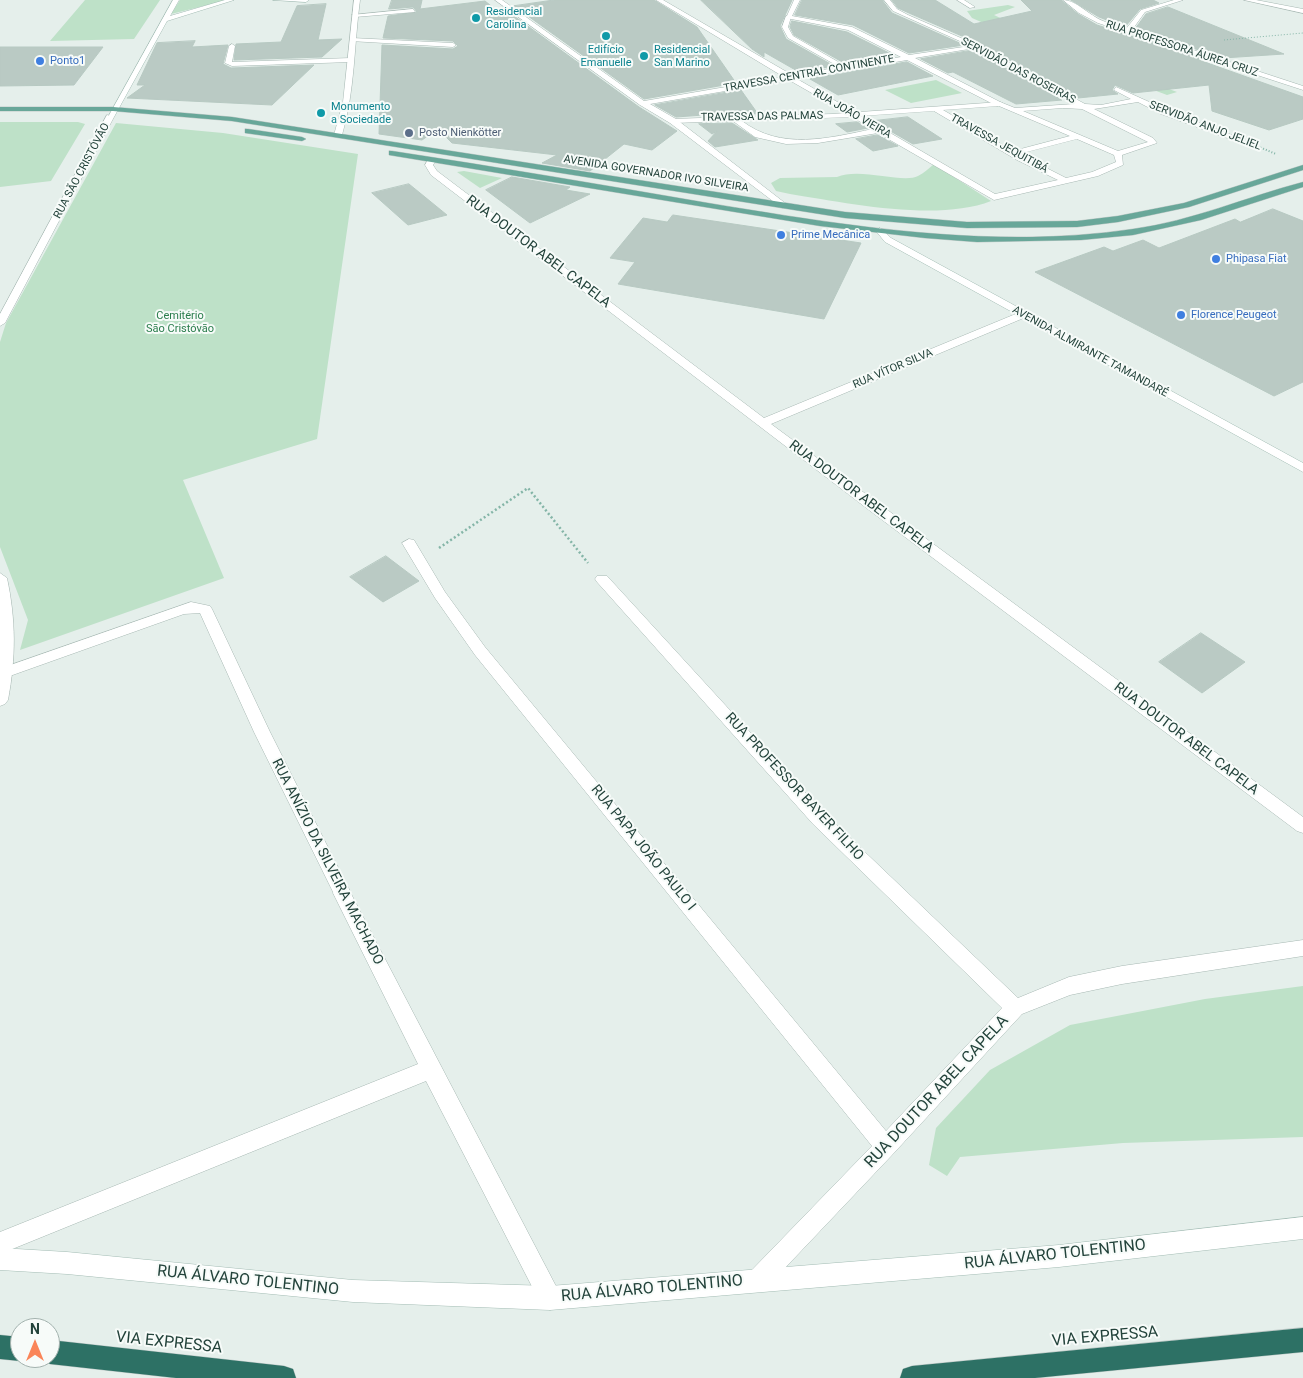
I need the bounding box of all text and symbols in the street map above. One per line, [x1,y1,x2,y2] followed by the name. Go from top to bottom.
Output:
[486,5,542,31] place label: Residencial Carolina
[470,12,482,24] marker: Residencial Carolina
[1104,18,1260,80] street label: RUA PROFESSORA ÁUREA CRUZ
[600,30,612,42] marker: Edifício Emanuelle
[958,35,1078,107] street label: SERVIDÃO DAS ROSEIRAS
[580,43,632,69] place label: Edifício Emanuelle
[654,43,710,69] place label: Residencial San Marino
[638,50,650,62] marker: Residencial San Marino
[723,52,895,96] street label: TRAVESSA CENTRAL CONTINENTE
[50,54,85,68] place label: Ponto1
[34,55,46,67] marker: Ponto1
[811,86,893,142] street label: RUA JOÃO VIEIRA
[1147,99,1263,153] street label: SERVIDÃO ANJO JELIEL
[331,100,391,126] place label: Monumento a Sociedade
[315,107,327,119] marker: Monumento a Sociedade
[701,109,823,125] street label: TRAVESSA DAS PALMAS
[948,112,1050,176] street label: TRAVESSA JEQUITIBÁ
[51,121,113,221] street label: RUA SÃO CRISTÓVÃO
[419,126,501,140] place label: Posto Nienkötter
[403,127,415,139] marker: Posto Nienkötter
[563,153,749,195] street label: AVENIDA GOVERNADOR IVO SILVEIRA
[462,192,614,312] street label: RUA DOUTOR ABEL CAPELA
[791,228,870,242] place label: Prime Mecânica
[775,229,787,241] marker: Prime Mecânica
[1226,252,1287,266] place label: Phipasa Fiat
[1210,253,1222,265] marker: Phipasa Fiat
[1010,304,1170,400] street label: AVENIDA ALMIRANTE TAMANDARÉ
[1191,308,1277,322] place label: Florence Peugeot
[146,309,214,335] park label: Cemitério São Cristóvão
[1175,309,1187,321] marker: Florence Peugeot
[851,346,935,392] street label: RUA VÍTOR SILVA
[785,437,937,557] street label: RUA DOUTOR ABEL CAPELA
[1110,679,1262,799] street label: RUA DOUTOR ABEL CAPELA
[721,710,867,864] street label: RUA PROFESSOR BAYER FILHO
[268,756,386,968] street label: RUA ANÍZIO DA SILVEIRA MACHADO
[587,782,699,914] street label: RUA PAPA JOÃO PAULO I
[861,1012,1013,1172] street label: RUA DOUTOR ABEL CAPELA
[963,1236,1147,1274] street label: RUA ÁLVARO TOLENTINO
[156,1262,340,1300] street label: RUA ÁLVARO TOLENTINO
[560,1271,744,1307] street label: RUA ÁLVARO TOLENTINO
[10,1318,60,1368] north arrow
[30,1321,40,1337] text: N
[1051,1323,1159,1351] street label: VIA EXPRESSA
[115,1328,223,1358] street label: VIA EXPRESSA

